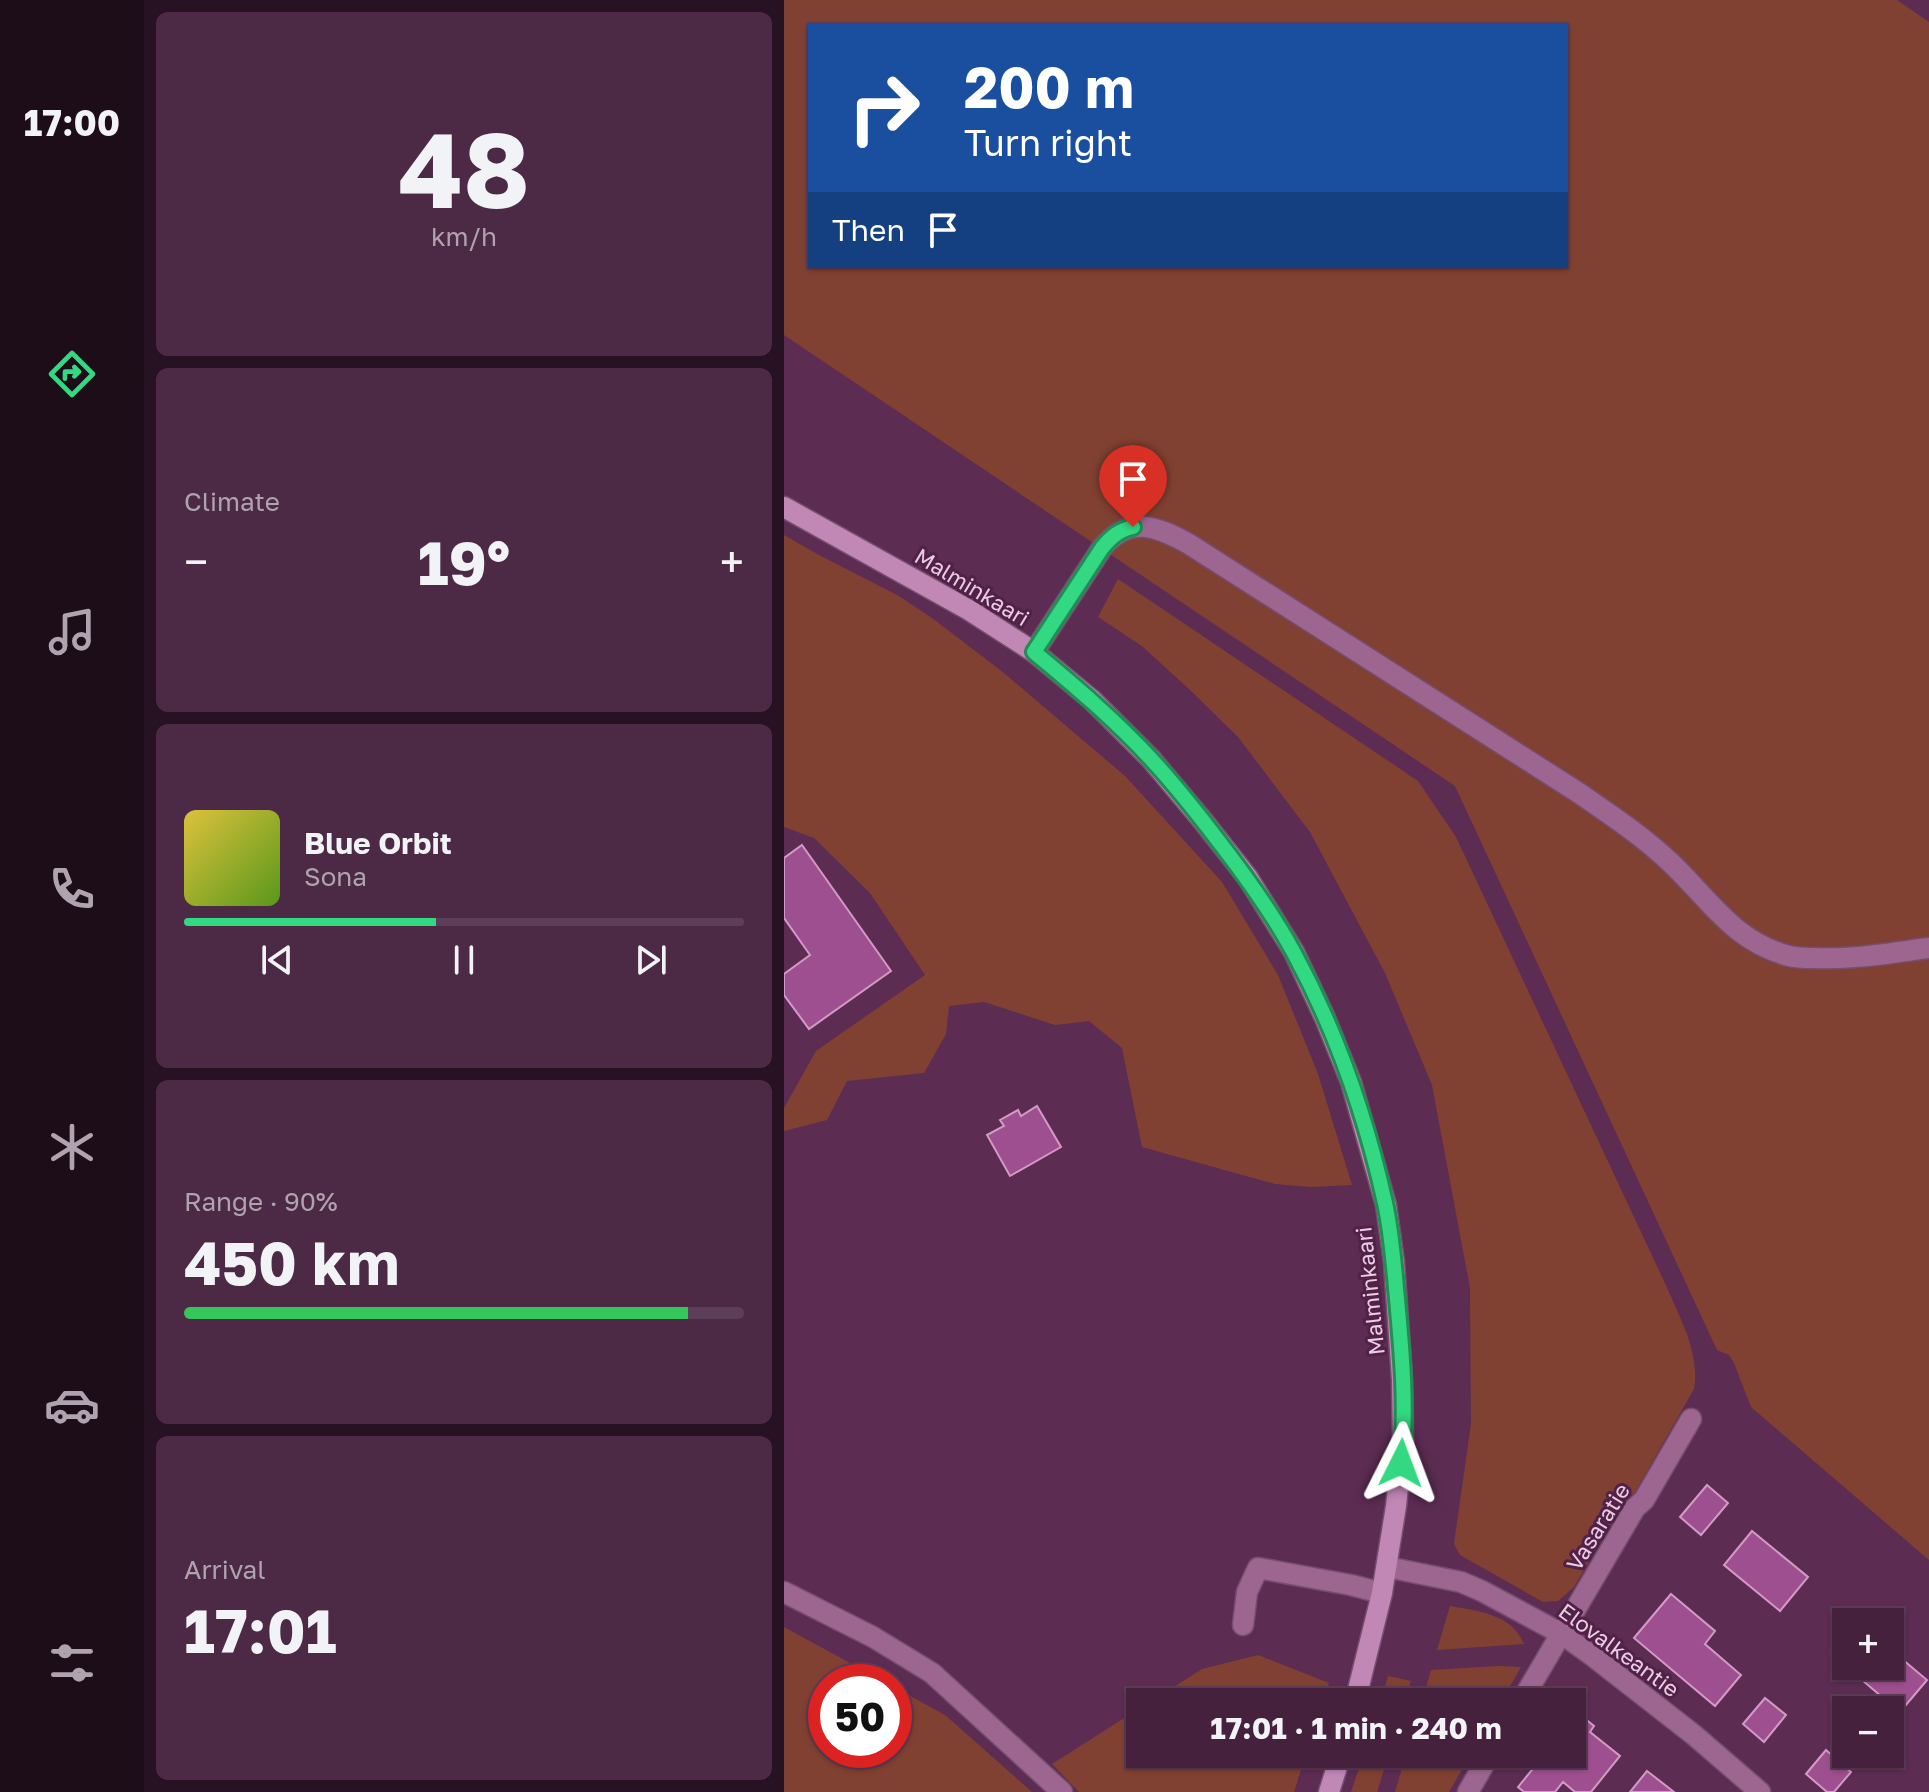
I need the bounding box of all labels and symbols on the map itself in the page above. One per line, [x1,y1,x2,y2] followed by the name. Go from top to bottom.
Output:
[1099,445,1167,527] pin
[910,542,1034,631] street label: Malminkaari
[1349,1226,1390,1357] street label: Malminkaari
[1359,1421,1443,1505] position arrow
[1560,1478,1635,1575] street label: Vasaratie
[1554,1597,1685,1702] street label: Elovalkeantie
[808,1664,912,1768] speed limit sign: 50

